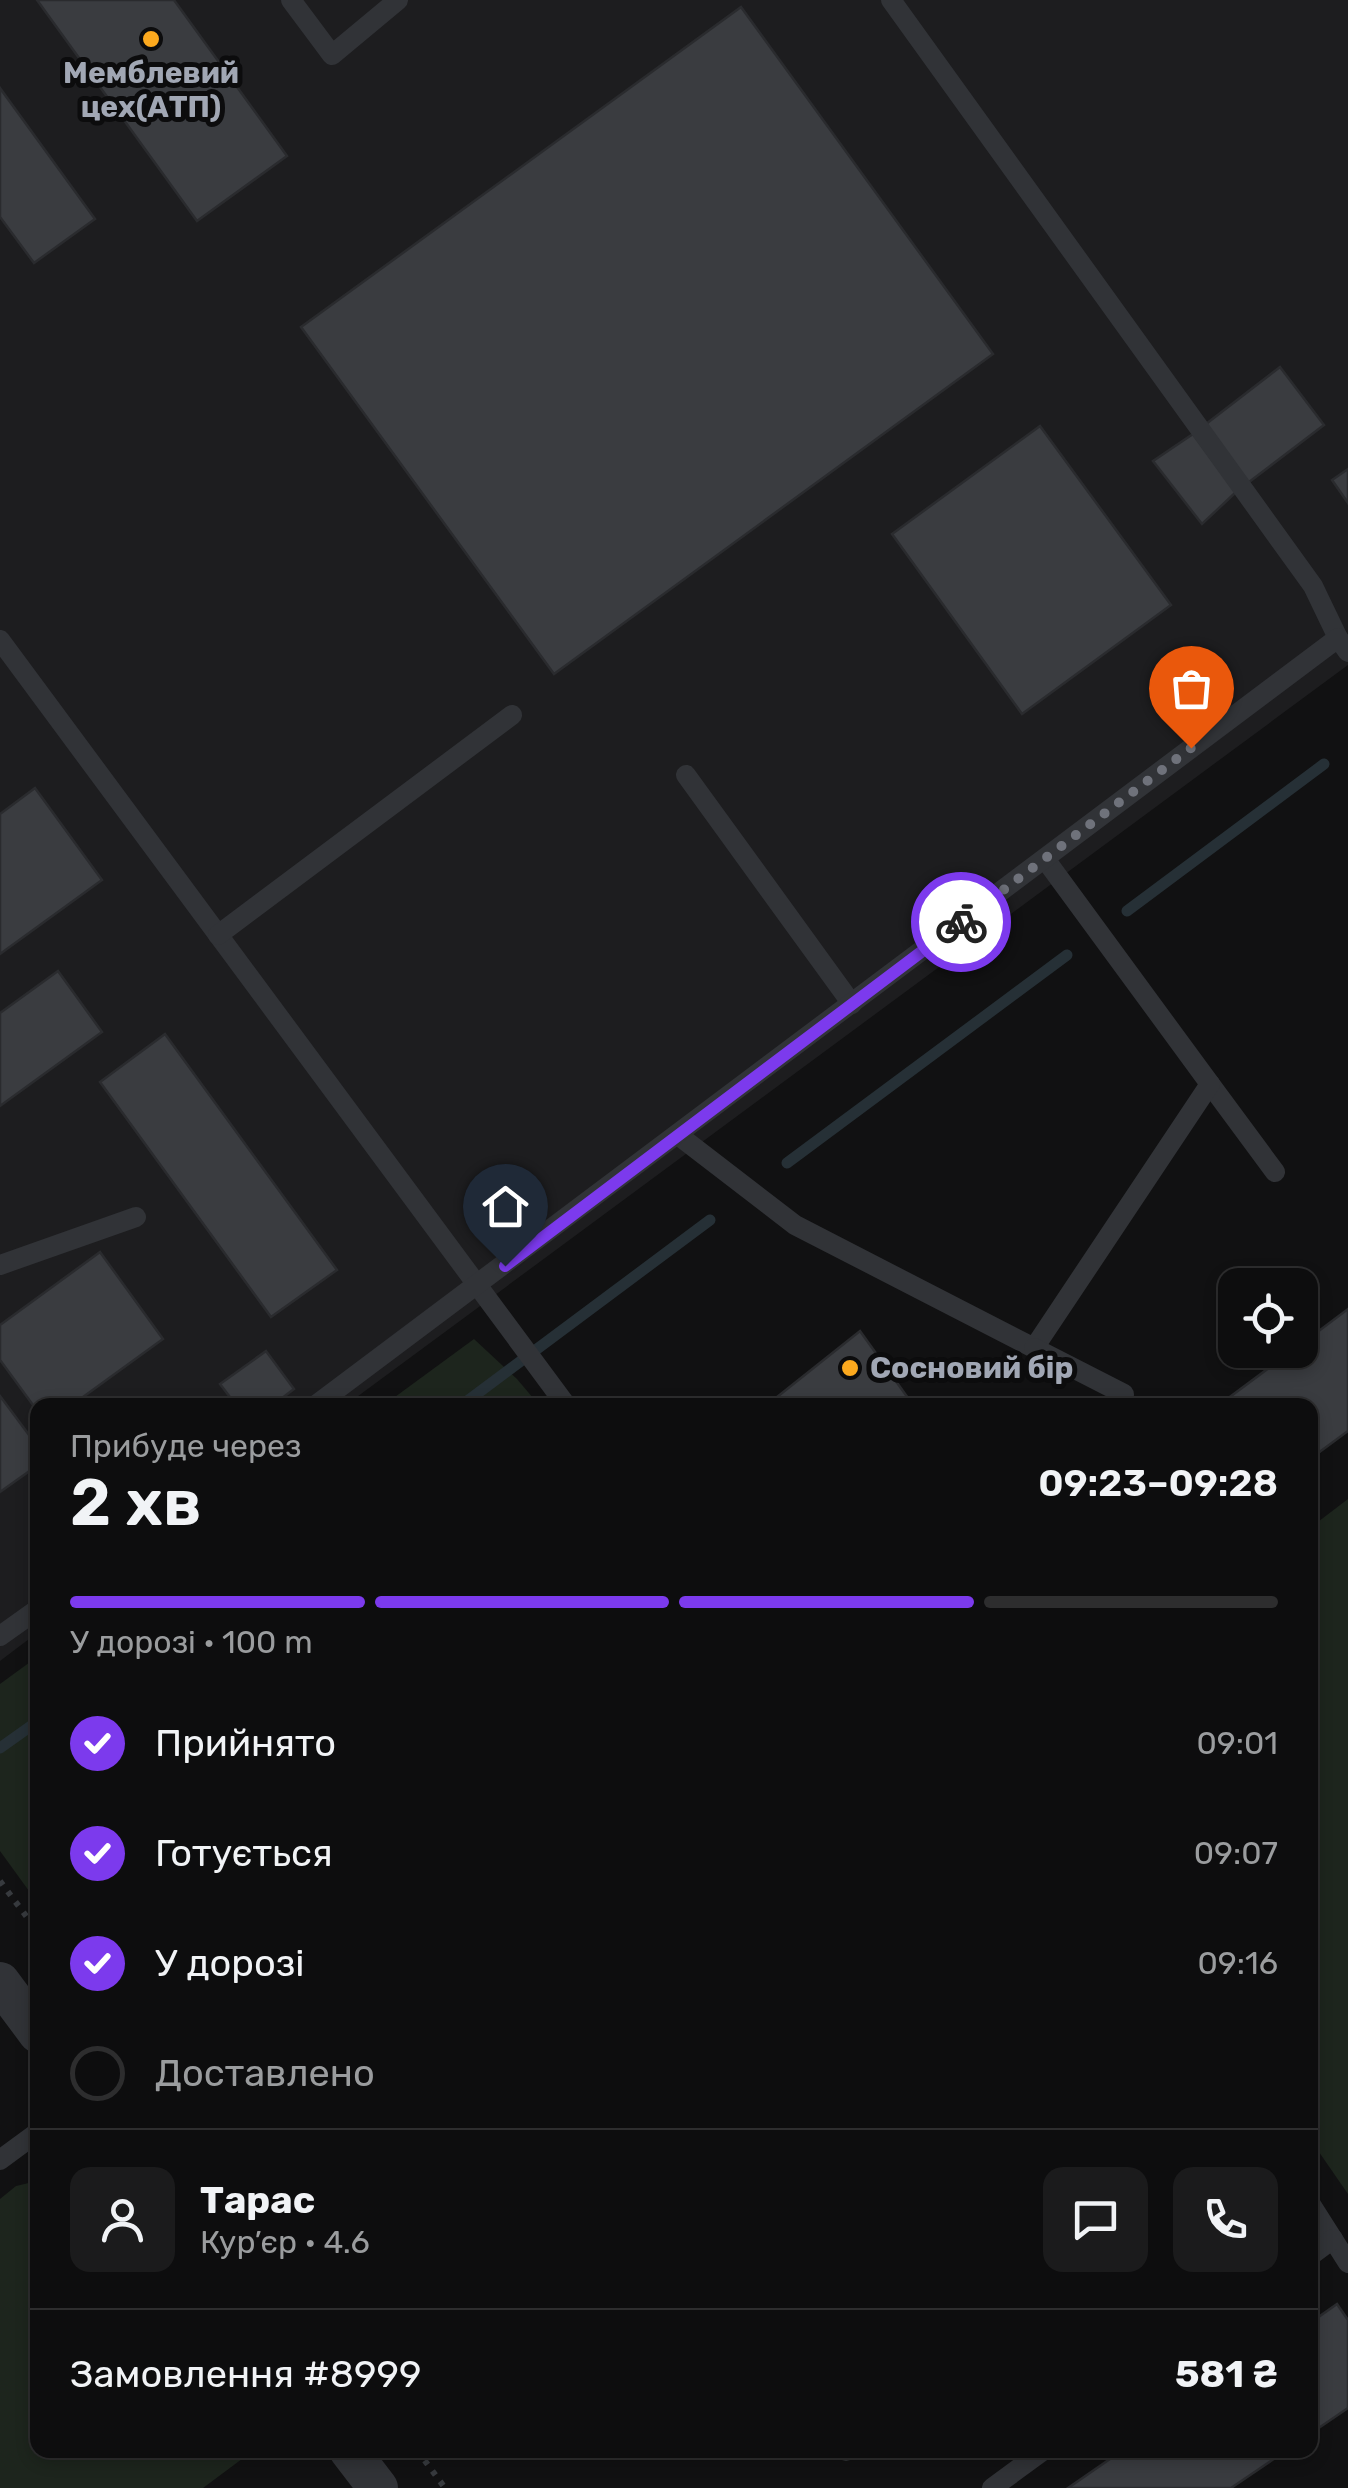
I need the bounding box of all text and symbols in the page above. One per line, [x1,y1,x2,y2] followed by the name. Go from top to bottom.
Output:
[140,28,162,50] marker: Мемблевий цех(АТП)
[63,55,239,125] place label: Мемблевий цех(АТП)
[1149,646,1234,749] pin
[1164,661,1219,716] icon: bag
[911,872,1011,972] courier
[934,895,989,950] icon: bike
[463,1164,548,1267] pin
[478,1179,533,1234] icon: home
[1218,1268,1318,1368] map controls
[1218,1268,1318,1368] button: locate
[870,1350,1073,1386] place label: Сосновий бір
[839,1357,861,1379] marker: Сосновий бір
[70,1427,301,1465] text: Прибуде через
[1038,1460,1278,1506] text: 09:23–09:28
[70,1464,202,1541] text: 2 хв
[70,1623,313,1661] text: У дорозі · 100 m
[70,1716,125,1771] icon: check
[155,1720,336,1766] text: Прийнято
[1196,1724,1278,1762] text: 09:01
[70,1826,125,1881] icon: check
[155,1830,333,1876] text: Готується
[1194,1834,1278,1872] text: 09:07
[70,1936,125,1991] icon: check
[155,1940,304,1986] text: У дорозі
[1198,1944,1278,1982] text: 09:16
[155,2050,375,2096] text: Доставлено
[70,2167,175,2272] button: person
[1043,2167,1148,2272] button: chat
[1173,2167,1278,2272] button: phone
[200,2177,315,2223] text: Тарас
[200,2223,370,2261] text: Кур’єр · 4.6
[70,2351,422,2397] text: Замовлення #8999
[1175,2351,1278,2397] text: 581 ₴

